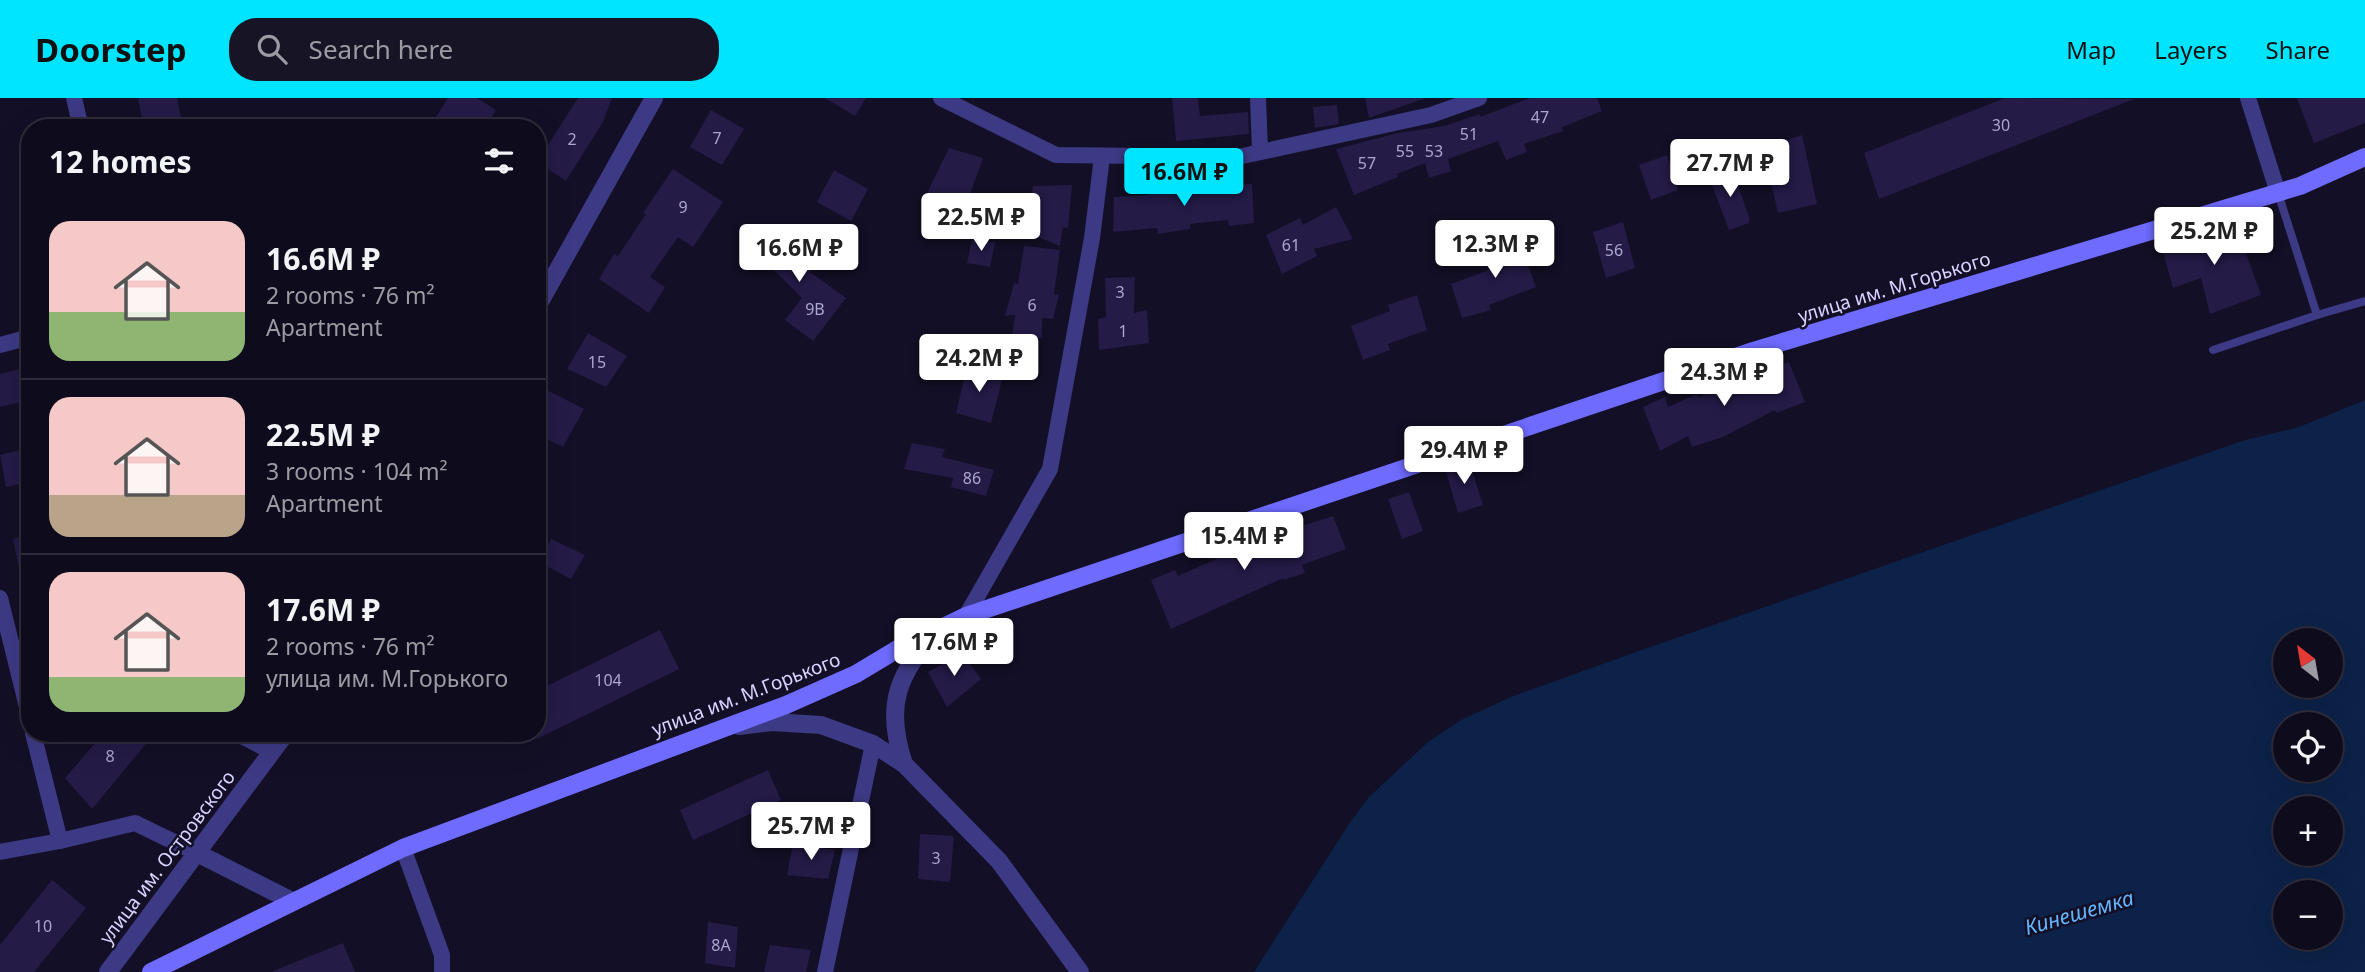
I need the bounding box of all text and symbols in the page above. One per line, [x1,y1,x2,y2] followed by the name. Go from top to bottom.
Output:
[229,18,719,81] search box
[35,27,187,72] text: Doorstep
[253,30,291,68] icon: search
[309,31,453,67] text: Search here
[2066,33,2116,66] text: Map
[2154,33,2228,66] text: Layers
[2266,33,2330,66] text: Share
[1531,106,1549,128] house number: 47
[1992,114,2010,136] house number: 30
[1460,123,1478,145] house number: 51
[712,127,722,149] house number: 7
[567,128,577,150] house number: 2
[1396,140,1414,162] house number: 55
[1425,140,1443,162] house number: 53
[1665,140,1795,199] pin: 27.7M ₽
[49,141,192,182] text: 12 homes
[480,142,518,180] icon: filters
[1686,146,1774,178] text: 27.7M ₽
[1119,148,1249,208] pin: 16.6M ₽
[1358,152,1376,174] house number: 57
[1140,155,1228,187] text: 16.6M ₽
[916,194,1046,253] pin: 22.5M ₽
[678,196,688,218] house number: 9
[937,200,1025,232] text: 22.5M ₽
[2149,208,2279,267] pin: 25.2M ₽
[2170,214,2258,246] text: 25.2M ₽
[1430,220,1560,280] pin: 12.3M ₽
[734,225,864,284] pin: 16.6M ₽
[1451,227,1539,259] text: 12.3M ₽
[755,231,843,263] text: 16.6M ₽
[1282,234,1300,256] house number: 61
[266,238,380,279] text: 16.6M ₽
[1605,239,1623,261] house number: 56
[1795,245,1993,329] street label: улица им. М.Горького
[105,249,189,333] icon: home
[266,279,435,311] text: 2 rooms · 76 m²
[1115,281,1125,303] house number: 3
[1027,294,1037,316] house number: 6
[805,298,825,320] house number: 9В
[266,311,383,343] text: Apartment
[1118,320,1128,342] house number: 1
[914,334,1044,394] pin: 24.2M ₽
[935,341,1023,373] text: 24.2M ₽
[1659,348,1789,408] pin: 24.3M ₽
[588,351,606,373] house number: 15
[1680,355,1768,387] text: 24.3M ₽
[266,414,380,455] text: 22.5M ₽
[105,425,189,509] icon: home
[1399,426,1529,486] pin: 29.4M ₽
[1420,433,1508,465] text: 29.4M ₽
[266,455,448,487] text: 3 rooms · 104 m²
[963,467,981,489] house number: 86
[266,487,383,519] text: Apartment
[1179,512,1309,572] pin: 15.4M ₽
[1200,519,1288,551] text: 15.4M ₽
[266,589,380,630] text: 17.6M ₽
[105,600,189,684] icon: home
[889,618,1019,678] pin: 17.6M ₽
[910,625,998,657] text: 17.6M ₽
[2273,628,2343,698] north arrow
[2273,628,2343,950] map controls
[266,630,435,662] text: 2 rooms · 76 m²
[648,646,844,742] street label: улица им. М.Горького
[266,662,508,694] text: улица им. М.Горького
[594,669,622,691] house number: 104
[2273,712,2343,782] button: locate
[105,745,115,767] house number: 8
[93,765,241,949] street label: улица им. Островского
[2273,796,2343,866] button: +
[746,802,876,862] pin: 25.7M ₽
[767,809,855,841] text: 25.7M ₽
[931,847,941,869] house number: 3
[2273,880,2343,950] button: −
[2021,883,2137,941] water label: Кинешемка
[34,915,52,937] house number: 10
[711,934,731,956] house number: 8А

